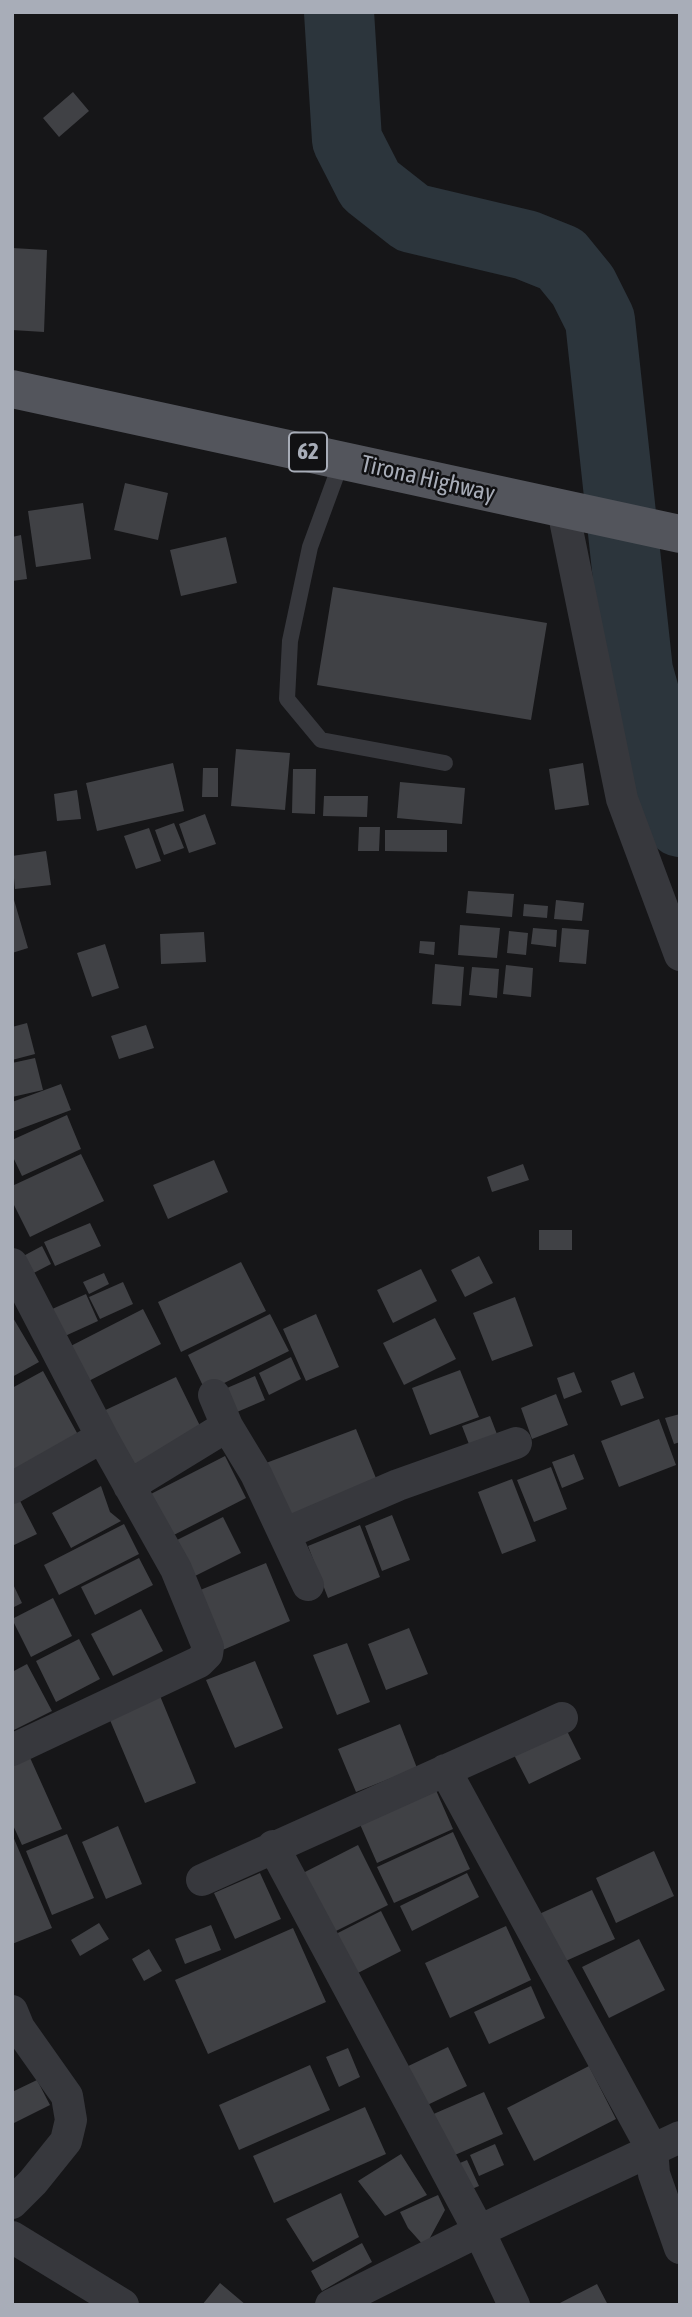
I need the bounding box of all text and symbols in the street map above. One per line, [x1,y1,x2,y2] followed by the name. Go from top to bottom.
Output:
[289,432,327,472] road number: 62
[358,450,498,508] street label: Tirona Highway

